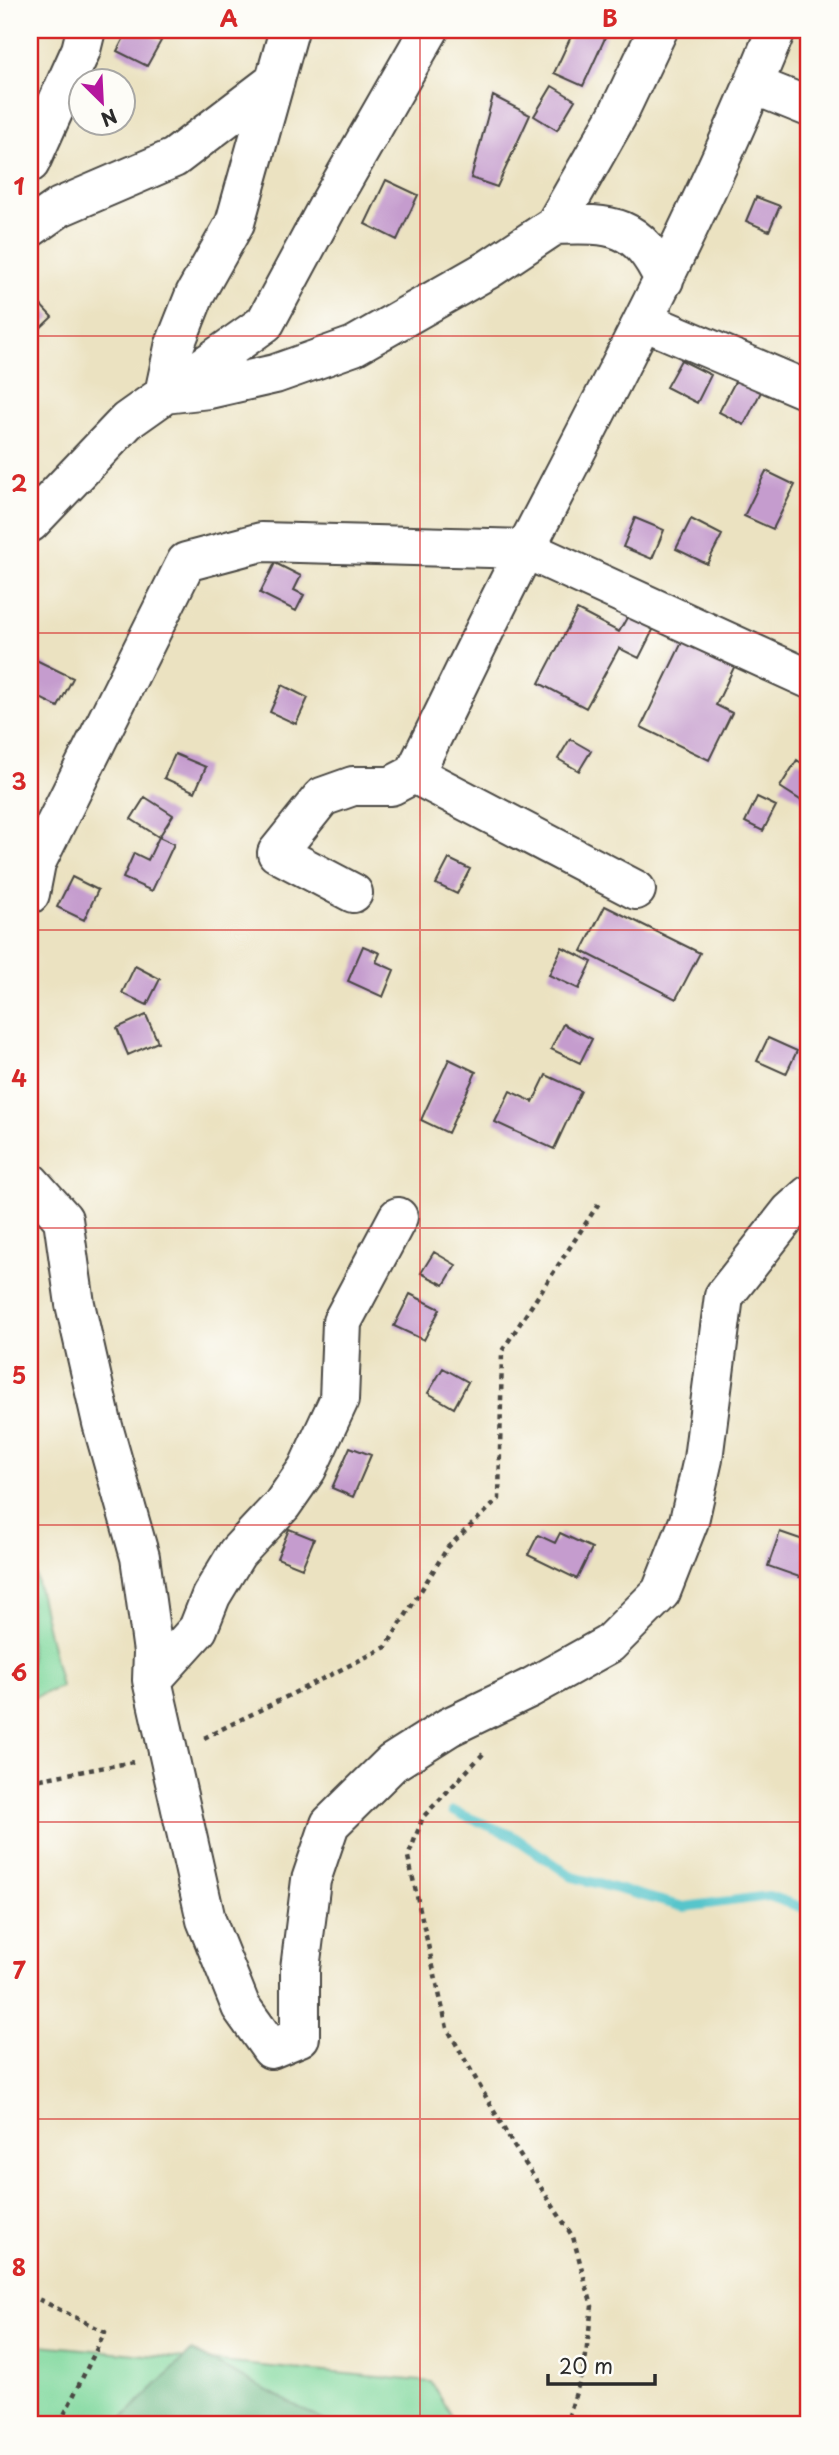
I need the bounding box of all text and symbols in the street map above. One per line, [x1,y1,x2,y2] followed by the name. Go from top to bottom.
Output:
[220,0,238,35] text: A
[602,0,618,35] text: B
[66,66,136,136] north arrow
[97,103,122,134] text: N
[14,168,25,203] text: 1
[11,465,27,500] text: 2
[11,763,27,798] text: 3
[11,1060,27,1095] text: 4
[12,1357,26,1392] text: 5
[11,1654,27,1689] text: 6
[12,1952,26,1987] text: 7
[12,2249,26,2284] text: 8
[548,2343,655,2387] scale bar
[559,2349,613,2381] text: 20 m

